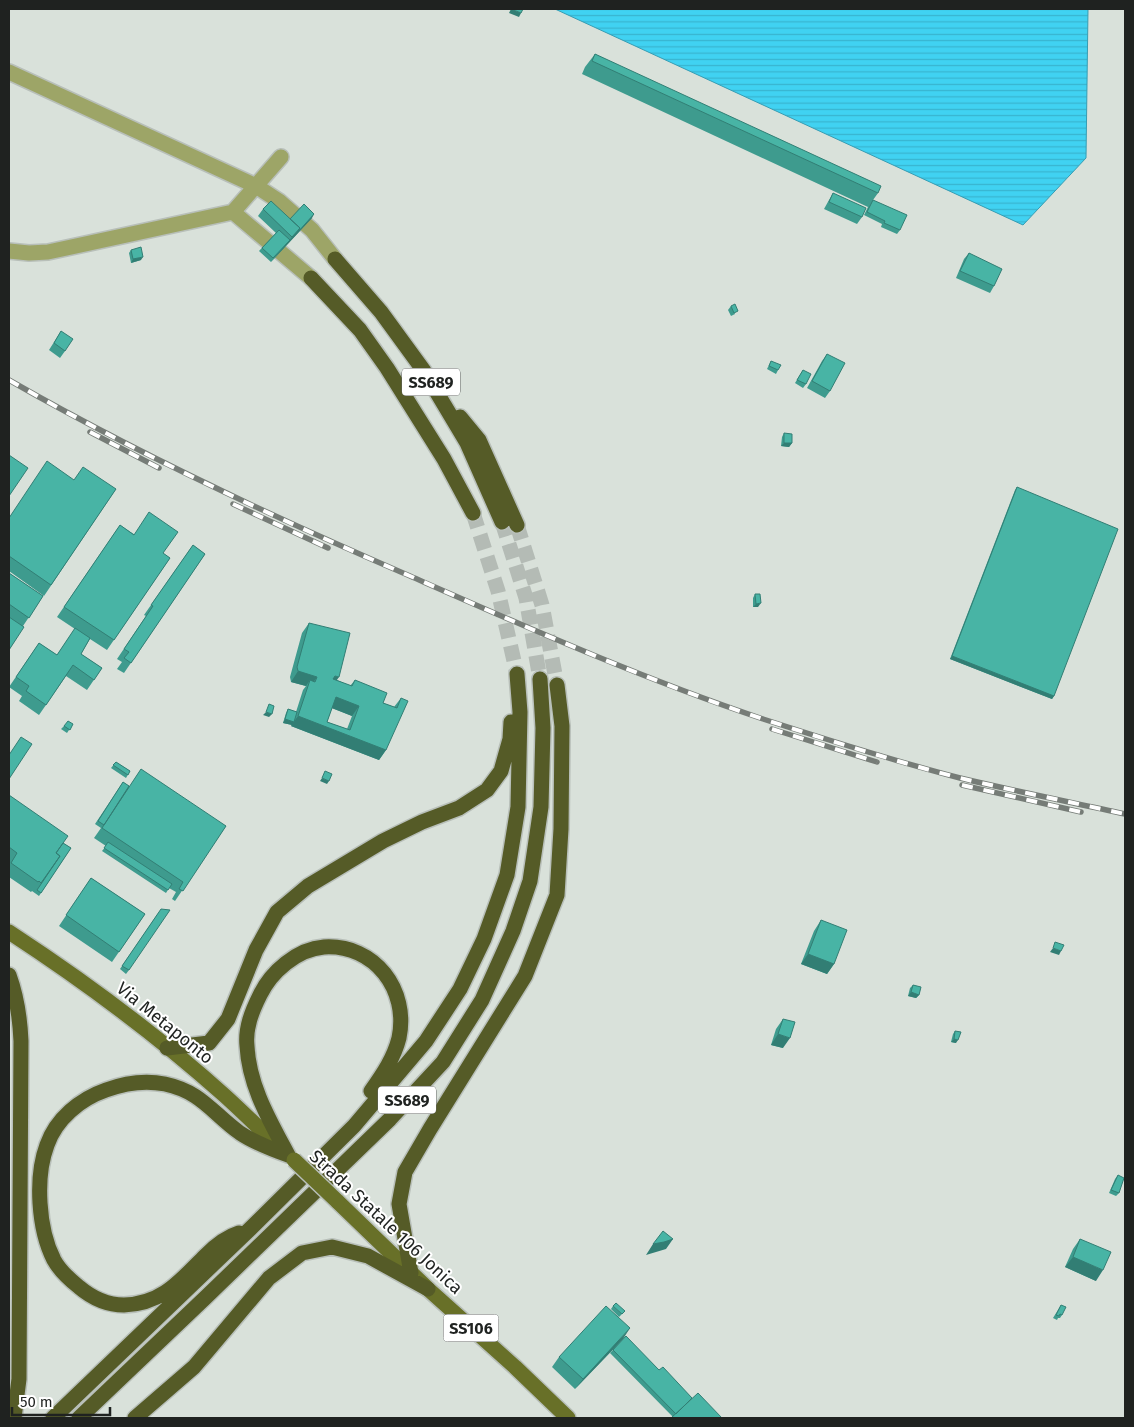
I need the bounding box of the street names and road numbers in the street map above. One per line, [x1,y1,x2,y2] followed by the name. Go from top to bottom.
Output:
[402,368,460,396] road number: SS689
[112,977,218,1069] street label: Via Metaponto
[378,1086,436,1114] road number: SS689
[305,1145,467,1299] street label: Strada Statale 106 Jonica
[444,1315,498,1342] road number: SS106

